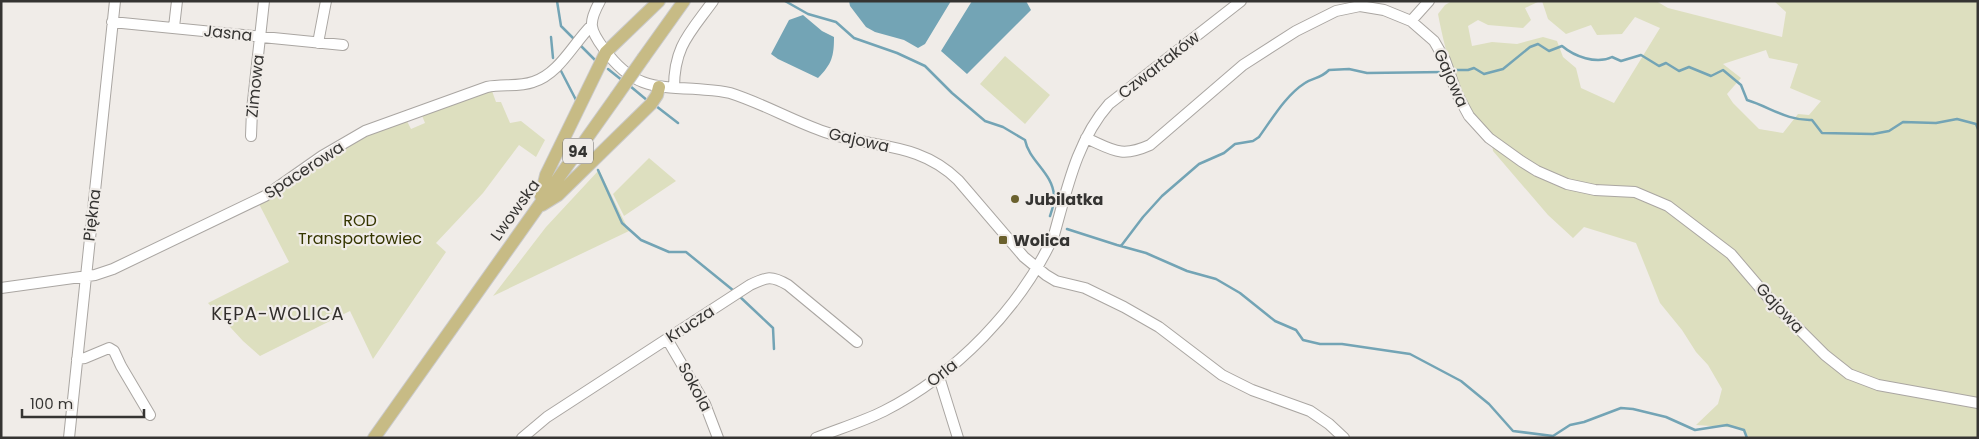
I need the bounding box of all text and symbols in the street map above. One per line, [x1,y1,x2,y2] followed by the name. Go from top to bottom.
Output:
[203,19,253,47] street label: Jasna
[1113,26,1205,104] street label: Czwartaków
[1428,45,1474,111] street label: Gajowa
[240,53,270,119] street label: Zimowa
[826,122,892,158] street label: Gajowa
[260,136,348,204] street label: Spacerowa
[563,138,593,164] road number: 94
[485,175,545,245] street label: Lwowska
[77,188,107,242] street label: Piękna
[1025,188,1103,211] place label: Jubilatka
[1009,193,1021,205] marker: Jubilatka
[298,209,422,250] park label: ROD Transportowiec
[1013,229,1070,252] place label: Wolica
[997,234,1009,246] marker: Wolica
[1751,278,1809,338] street label: Gajowa
[661,300,719,348] street label: Krucza
[211,301,345,326] district label: KĘPA-WOLICA
[922,354,962,392] street label: Orla
[672,358,718,416] street label: Sokola
[22,386,145,418] scale bar
[30,393,73,414] text: 100 m

